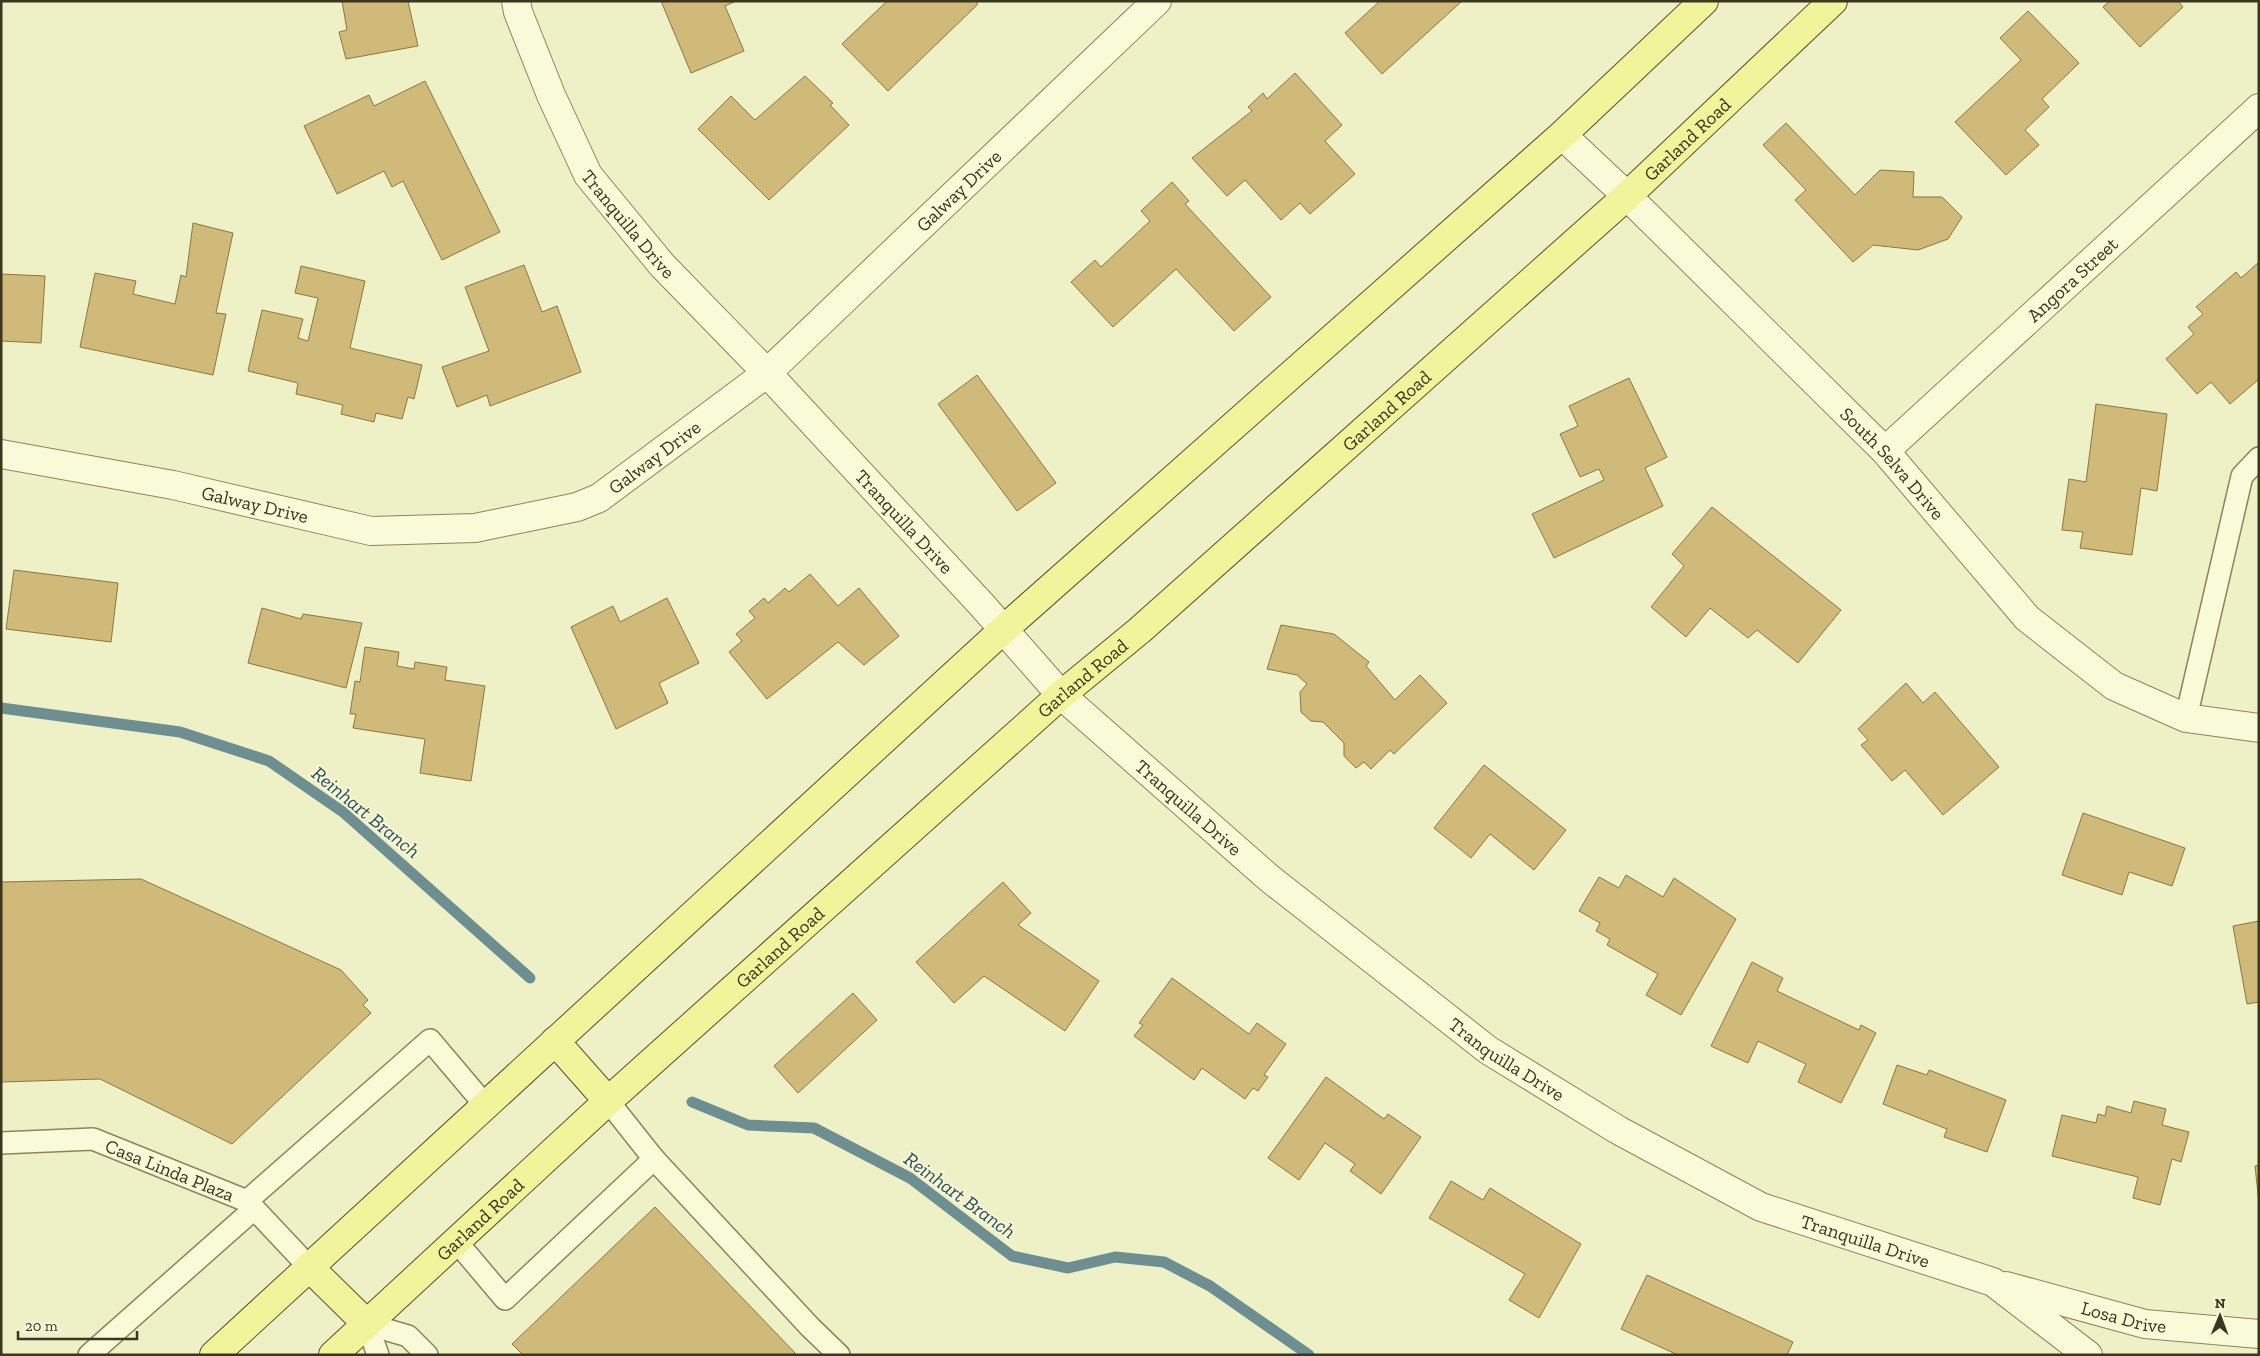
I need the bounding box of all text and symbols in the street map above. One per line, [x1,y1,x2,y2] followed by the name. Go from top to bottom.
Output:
[1639,92,1736,186] street label: Garland Road
[911,144,1006,236] street label: Galway Drive
[577,165,680,283] street label: Tranquilla Drive
[2022,232,2122,327] street label: Angora Street
[1337,365,1436,456] street label: Garland Road
[1836,402,1950,524] street label: South Selva Drive
[604,415,705,499] street label: Galway Drive
[850,464,958,578] street label: Tranquilla Drive
[199,481,311,528] street label: Galway Drive
[1032,633,1133,722] street label: Garland Road
[1131,754,1247,860] street label: Tranquilla Drive
[307,761,425,863] water label: Reinhart Branch
[731,901,829,993] street label: Garland Road
[1444,1012,1569,1106] street label: Tranquilla Drive
[102,1134,238,1206] street label: Casa Linda Plaza
[899,1146,1021,1244] water label: Reinhart Branch
[431,1173,529,1265] street label: Garland Road
[1798,1209,1933,1272] street label: Tranquilla Drive
[2195,1291,2245,1341] north arrow
[2215,1295,2226,1312] text: N
[2079,1296,2167,1337] street label: Losa Drive
[18,1308,136,1340] scale bar
[25,1317,58,1335] text: 20 m

